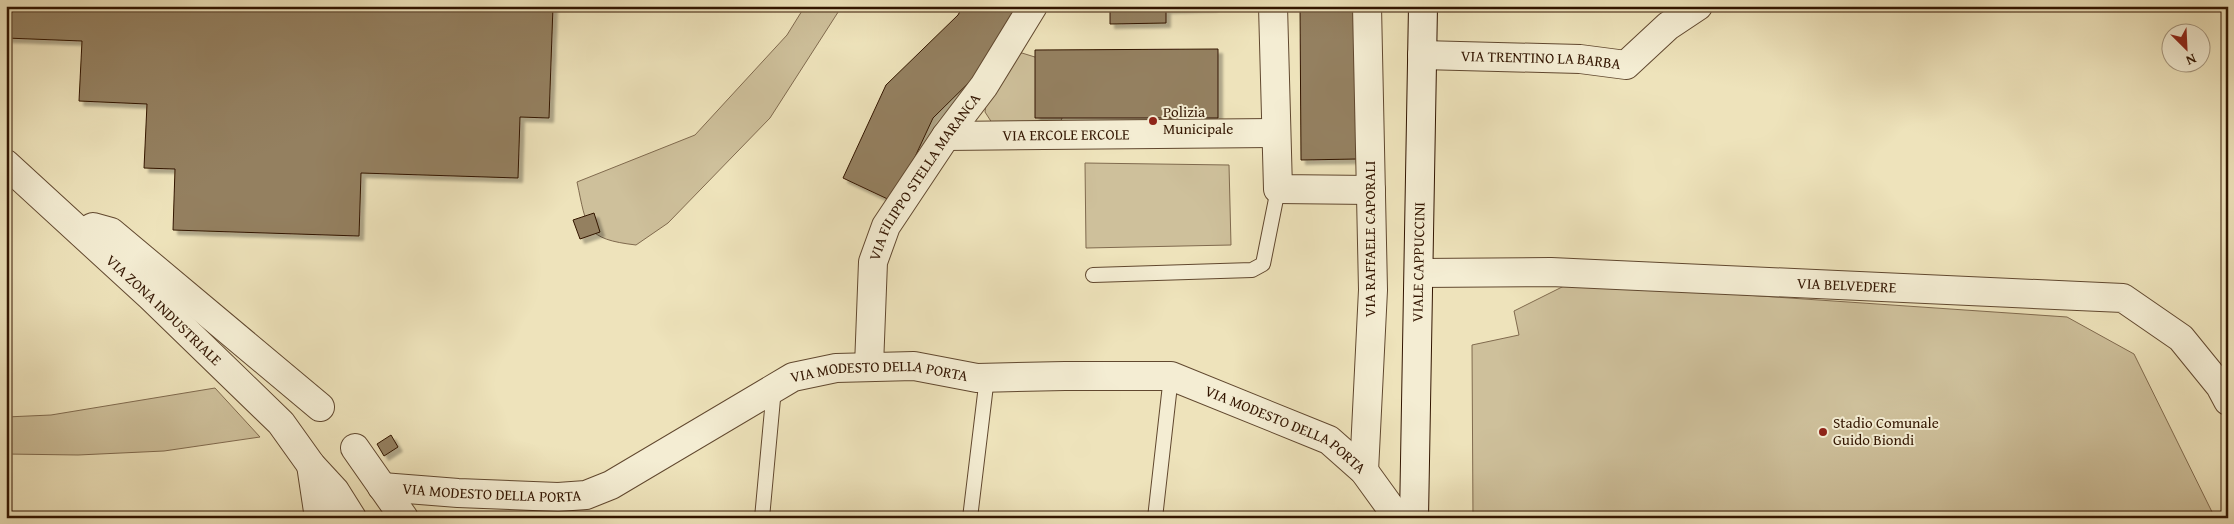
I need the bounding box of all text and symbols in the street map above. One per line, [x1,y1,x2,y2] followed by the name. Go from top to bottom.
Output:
[2162,22,2212,72] north arrow
[1461,45,1622,74] street label: VIA TRENTINO LA BARBA
[2182,49,2200,71] text: N
[863,89,985,263] street label: VIA FILIPPO STELLA MARANCA
[1163,101,1233,139] place label: Polizia Municipale
[1147,115,1159,127] marker: Polizia Municipale
[1002,123,1130,145] street label: VIA ERCOLE ERCOLE
[1359,161,1380,317] street label: VIA RAFFAELE CAPORALI
[1406,202,1430,322] street label: VIALE CAPPUCCINI
[101,250,227,370] street label: VIA ZONA INDUSTRIALE
[1797,272,1897,298] street label: VIA BELVEDERE
[788,355,970,387] street label: VIA MODESTO DELLA PORTA
[1202,380,1371,478] street label: VIA MODESTO DELLA PORTA
[1833,412,1939,450] place label: Stadio Comunale Guido Biondi
[1817,426,1829,438] marker: Stadio Comunale Guido Biondi
[402,478,582,507] street label: VIA MODESTO DELLA PORTA

